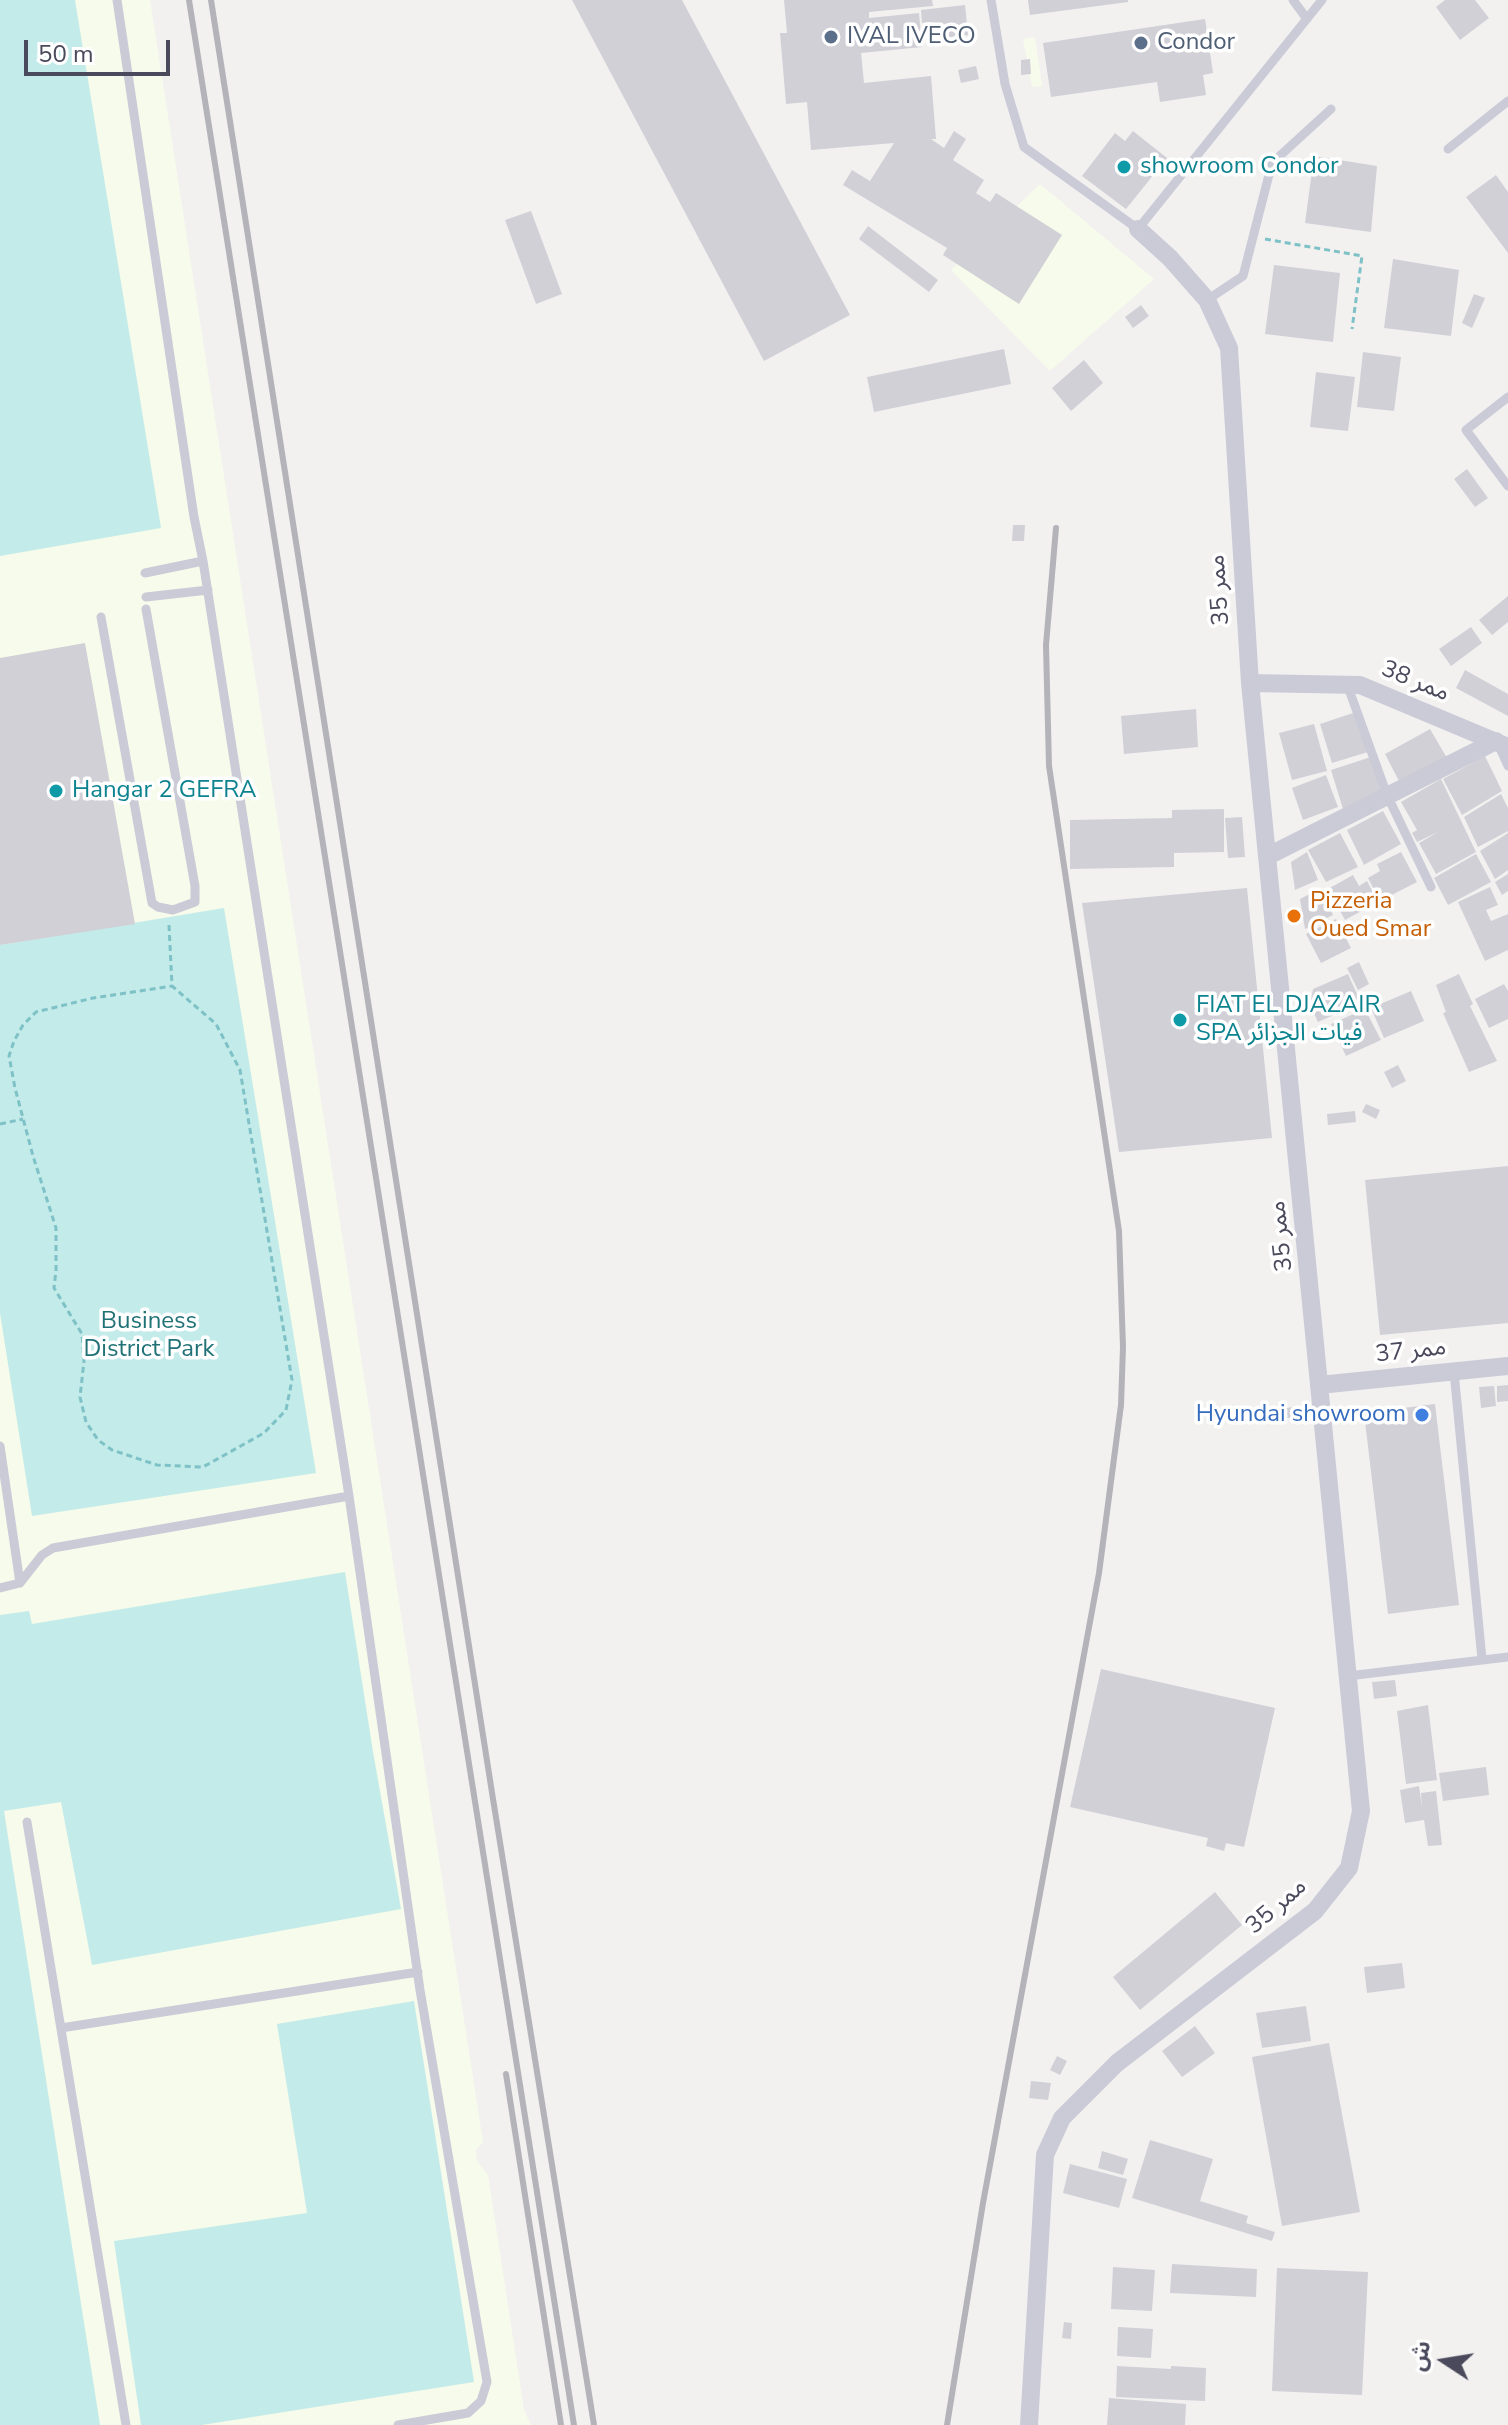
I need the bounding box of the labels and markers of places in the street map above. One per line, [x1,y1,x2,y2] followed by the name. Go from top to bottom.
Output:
[847,23,976,51] place label: IVAL IVECO
[822,28,840,46] marker: IVAL IVECO
[1157,29,1235,57] place label: Condor
[1132,34,1150,52] marker: Condor
[1140,153,1339,181] place label: showroom Condor
[1115,158,1133,176] marker: showroom Condor
[72,777,257,805] place label: Hangar 2 GEFRA
[47,782,65,800] marker: Hangar 2 GEFRA
[1310,888,1431,944] place label: Pizzeria Oued Smar
[1285,907,1303,925] marker: Pizzeria Oued Smar
[1196,992,1380,1048] place label: FIAT EL DJAZAIR SPA فيات الجزائر
[1171,1011,1189,1029] marker: FIAT EL DJAZAIR SPA فيات الجزائر
[1196,1401,1406,1429] place label: Hyundai showroom
[1413,1406,1431,1424] marker: Hyundai showroom

